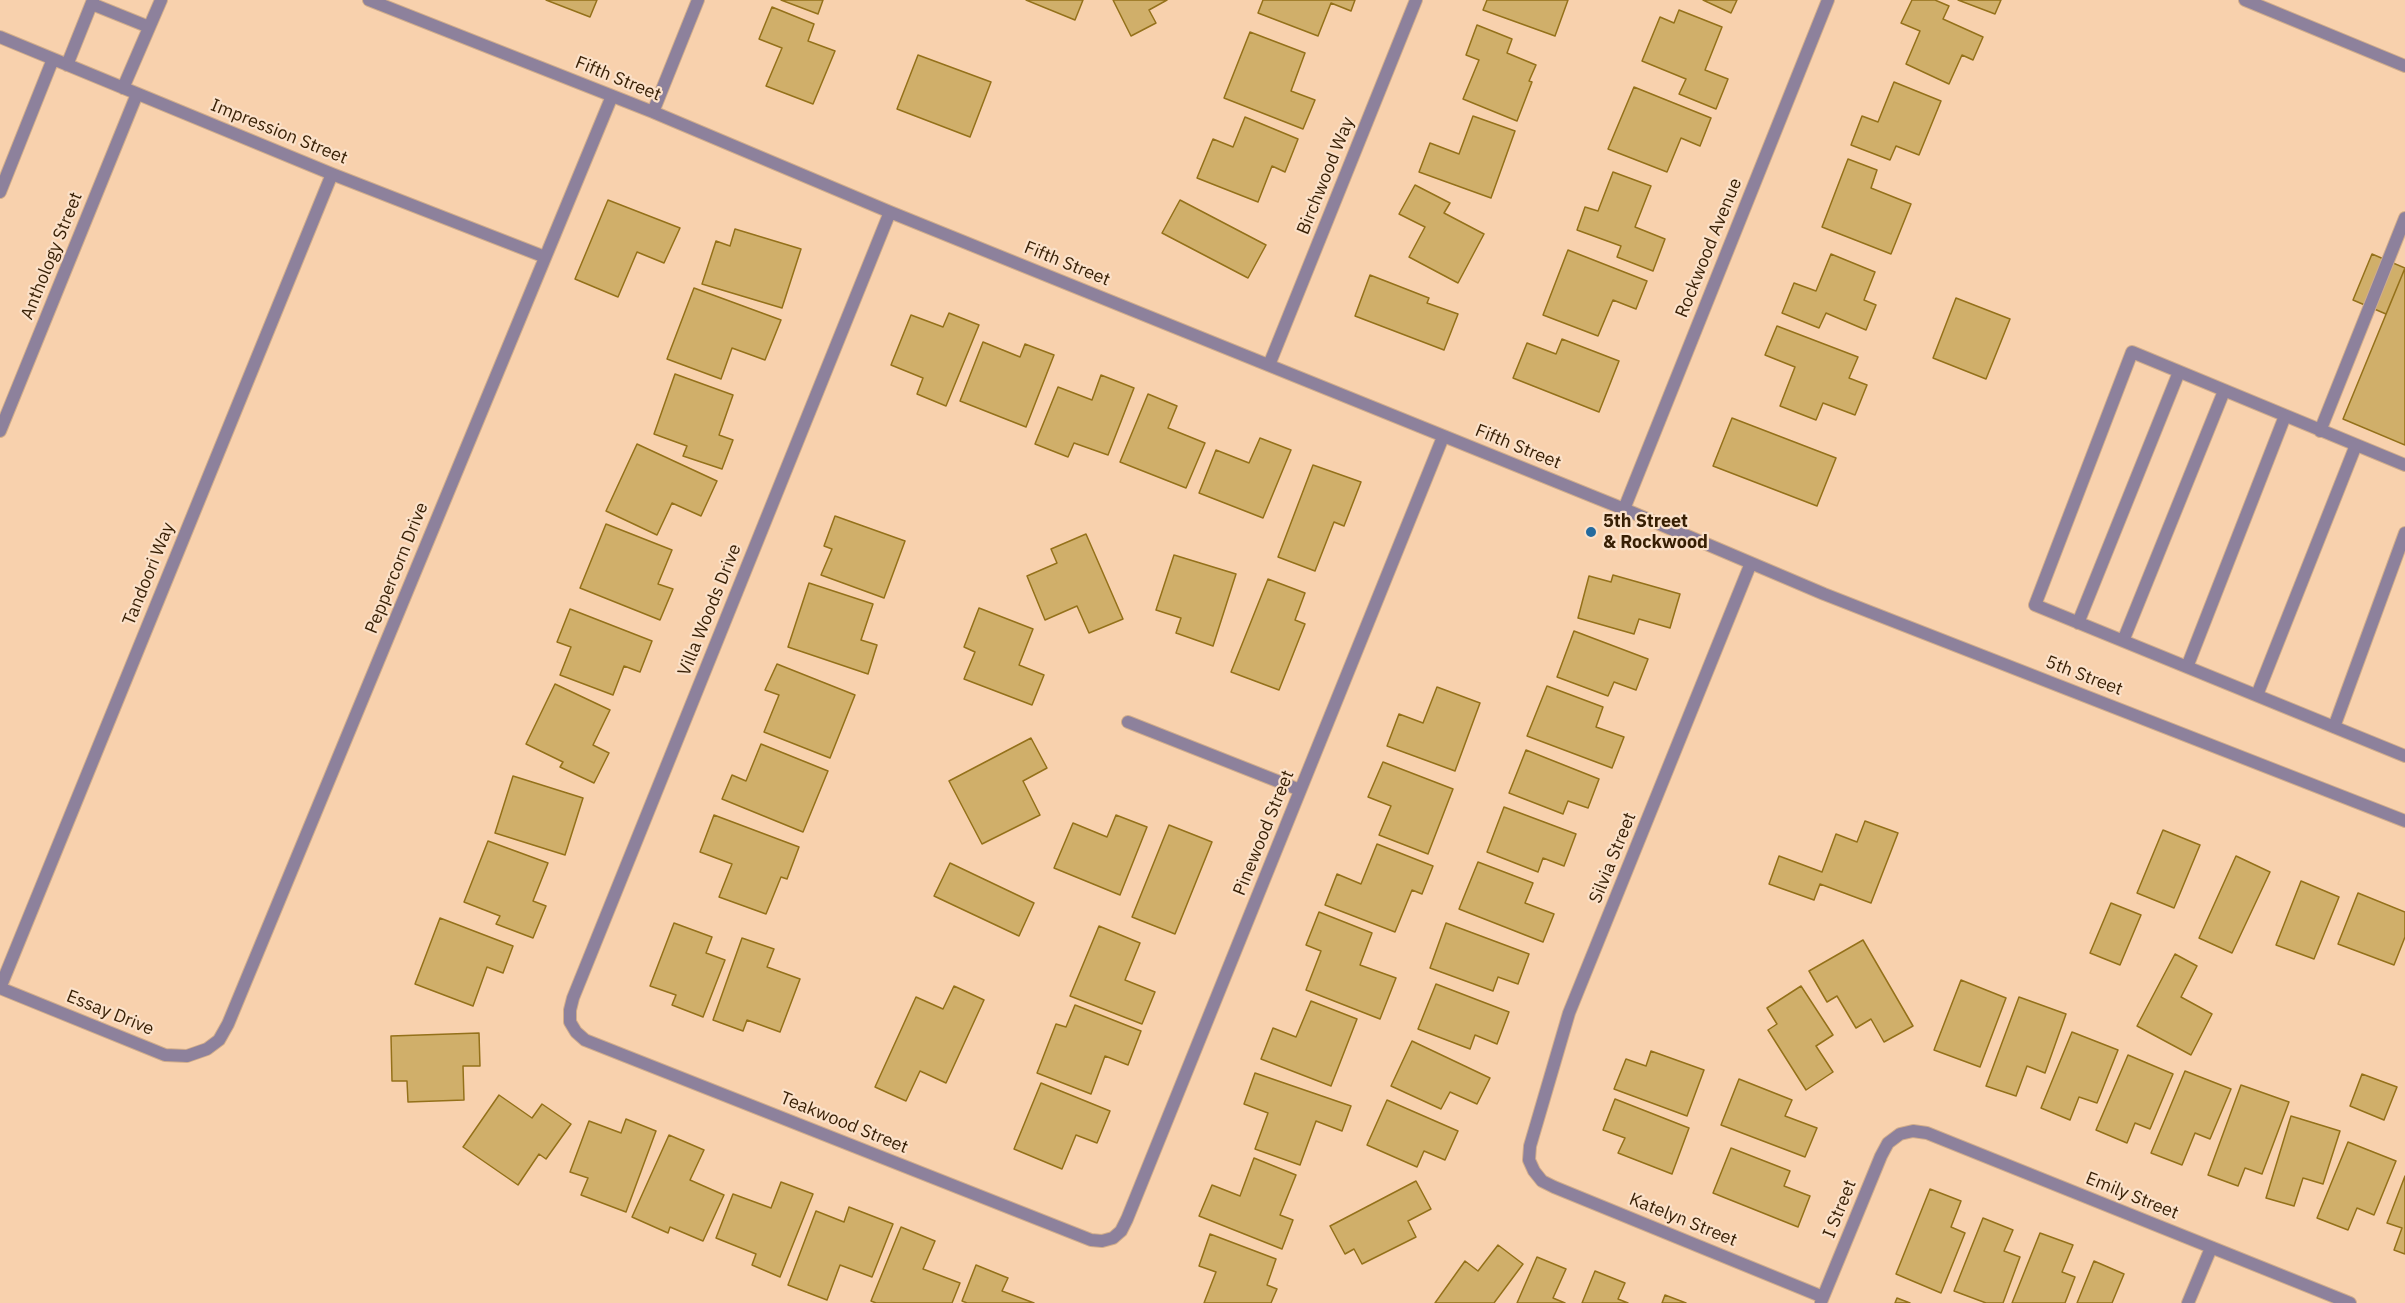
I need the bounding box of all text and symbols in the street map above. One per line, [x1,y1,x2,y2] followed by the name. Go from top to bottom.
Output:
[572,52,664,106] street label: Fifth Street
[207,95,351,169] street label: Impression Street
[1293,114,1359,238] street label: Birchwood Way
[1671,175,1747,321] street label: Rockwood Avenue
[17,189,87,323] street label: Anthology Street
[1021,237,1113,291] street label: Fifth Street
[1472,420,1564,474] street label: Fifth Street
[361,499,433,637] street label: Peppercorn Drive
[1603,511,1708,554] place label: 5th Street & Rockwood
[119,519,179,629] street label: Tandoori Way
[1584,525,1598,539] marker: 5th Street & Rockwood
[674,541,746,679] street label: Villa Woods Drive
[2042,651,2126,701] street label: 5th Street
[1229,767,1299,899] street label: Pinewood Street
[1585,809,1641,907] street label: Silvia Street
[63,986,157,1040] street label: Essay Drive
[777,1088,911,1158] street label: Teakwood Street
[2083,1168,2181,1224] street label: Emily Street
[1819,1177,1861,1241] street label: I Street
[1626,1189,1740,1251] street label: Katelyn Street

